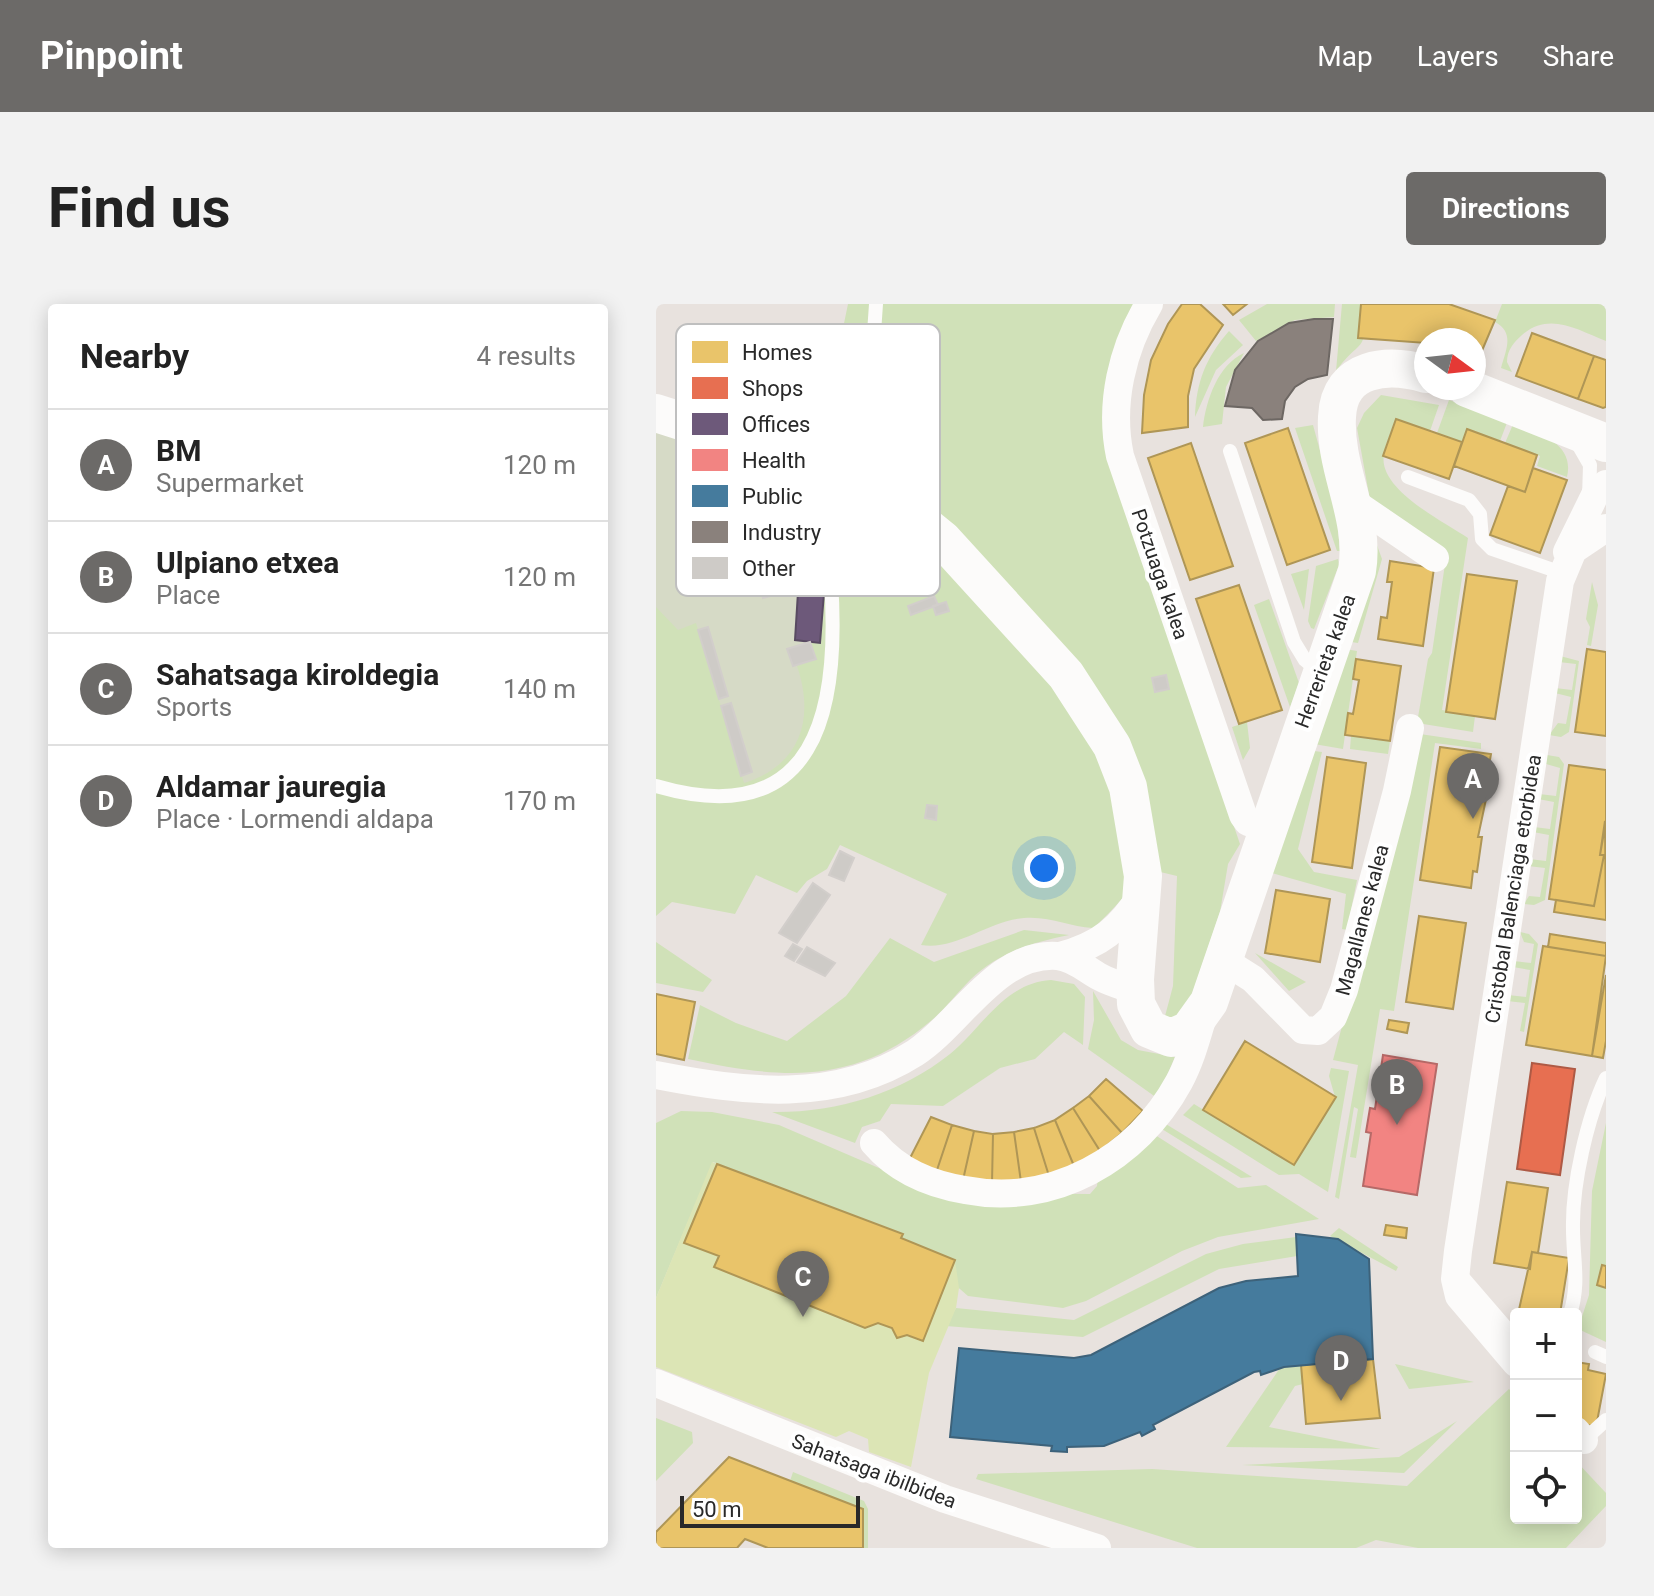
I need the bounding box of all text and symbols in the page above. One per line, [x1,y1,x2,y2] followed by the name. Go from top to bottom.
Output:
[40,34,183,78] text: Pinpoint
[1317,40,1373,73] text: Map
[1417,40,1499,73] text: Layers
[1543,40,1614,73] text: Share
[1406,172,1606,245] button: Directions
[48,175,231,241] text: Find us
[676,324,940,596] legend
[1414,328,1486,400] north arrow
[80,336,189,376] text: Nearby
[742,340,813,365] text: Homes
[477,341,576,371] text: 4 results
[742,376,803,401] text: Shops
[742,412,810,437] text: Offices
[156,433,201,468] text: BM
[742,448,806,473] text: Health
[97,450,115,480] text: A
[503,450,576,480] text: 120 m
[156,468,304,498] text: Supermarket
[742,484,803,509] text: Public
[1126,505,1194,643] street label: Potzuaga kalea
[742,520,822,545] text: Industry
[156,545,339,580] text: Ulpiano etxea
[742,556,796,581] text: Other
[98,562,114,592] text: B
[503,562,576,592] text: 120 m
[156,580,220,610] text: Place
[1290,591,1360,731] street label: Herrerieta kalea
[156,657,439,692] text: Sahatsaga kiroldegia
[97,674,115,704] text: C
[503,674,576,704] text: 140 m
[156,692,232,722] text: Sports
[1447,753,1499,819] pin: A
[1480,753,1546,1025] street label: Cristobal Balenciaga etorbidea
[156,769,386,804] text: Aldamar jauregia
[98,786,114,816] text: D
[503,786,576,816] text: 170 m
[156,804,434,834] text: Place · Lormendi aldapa
[1330,842,1394,998] street label: Magallanes kalea
[1024,848,1064,888] your location
[1371,1059,1423,1125] pin: B
[777,1251,829,1317] pin: C
[1510,1308,1582,1524] map controls
[1510,1308,1582,1380] button: +
[1315,1335,1367,1401] pin: D
[1510,1380,1582,1452] button: −
[788,1429,960,1513] street label: Sahatsaga ibilbidea
[1510,1452,1582,1524] button: locate
[680,1492,860,1528] scale bar
[692,1497,741,1522] text: 50 m

